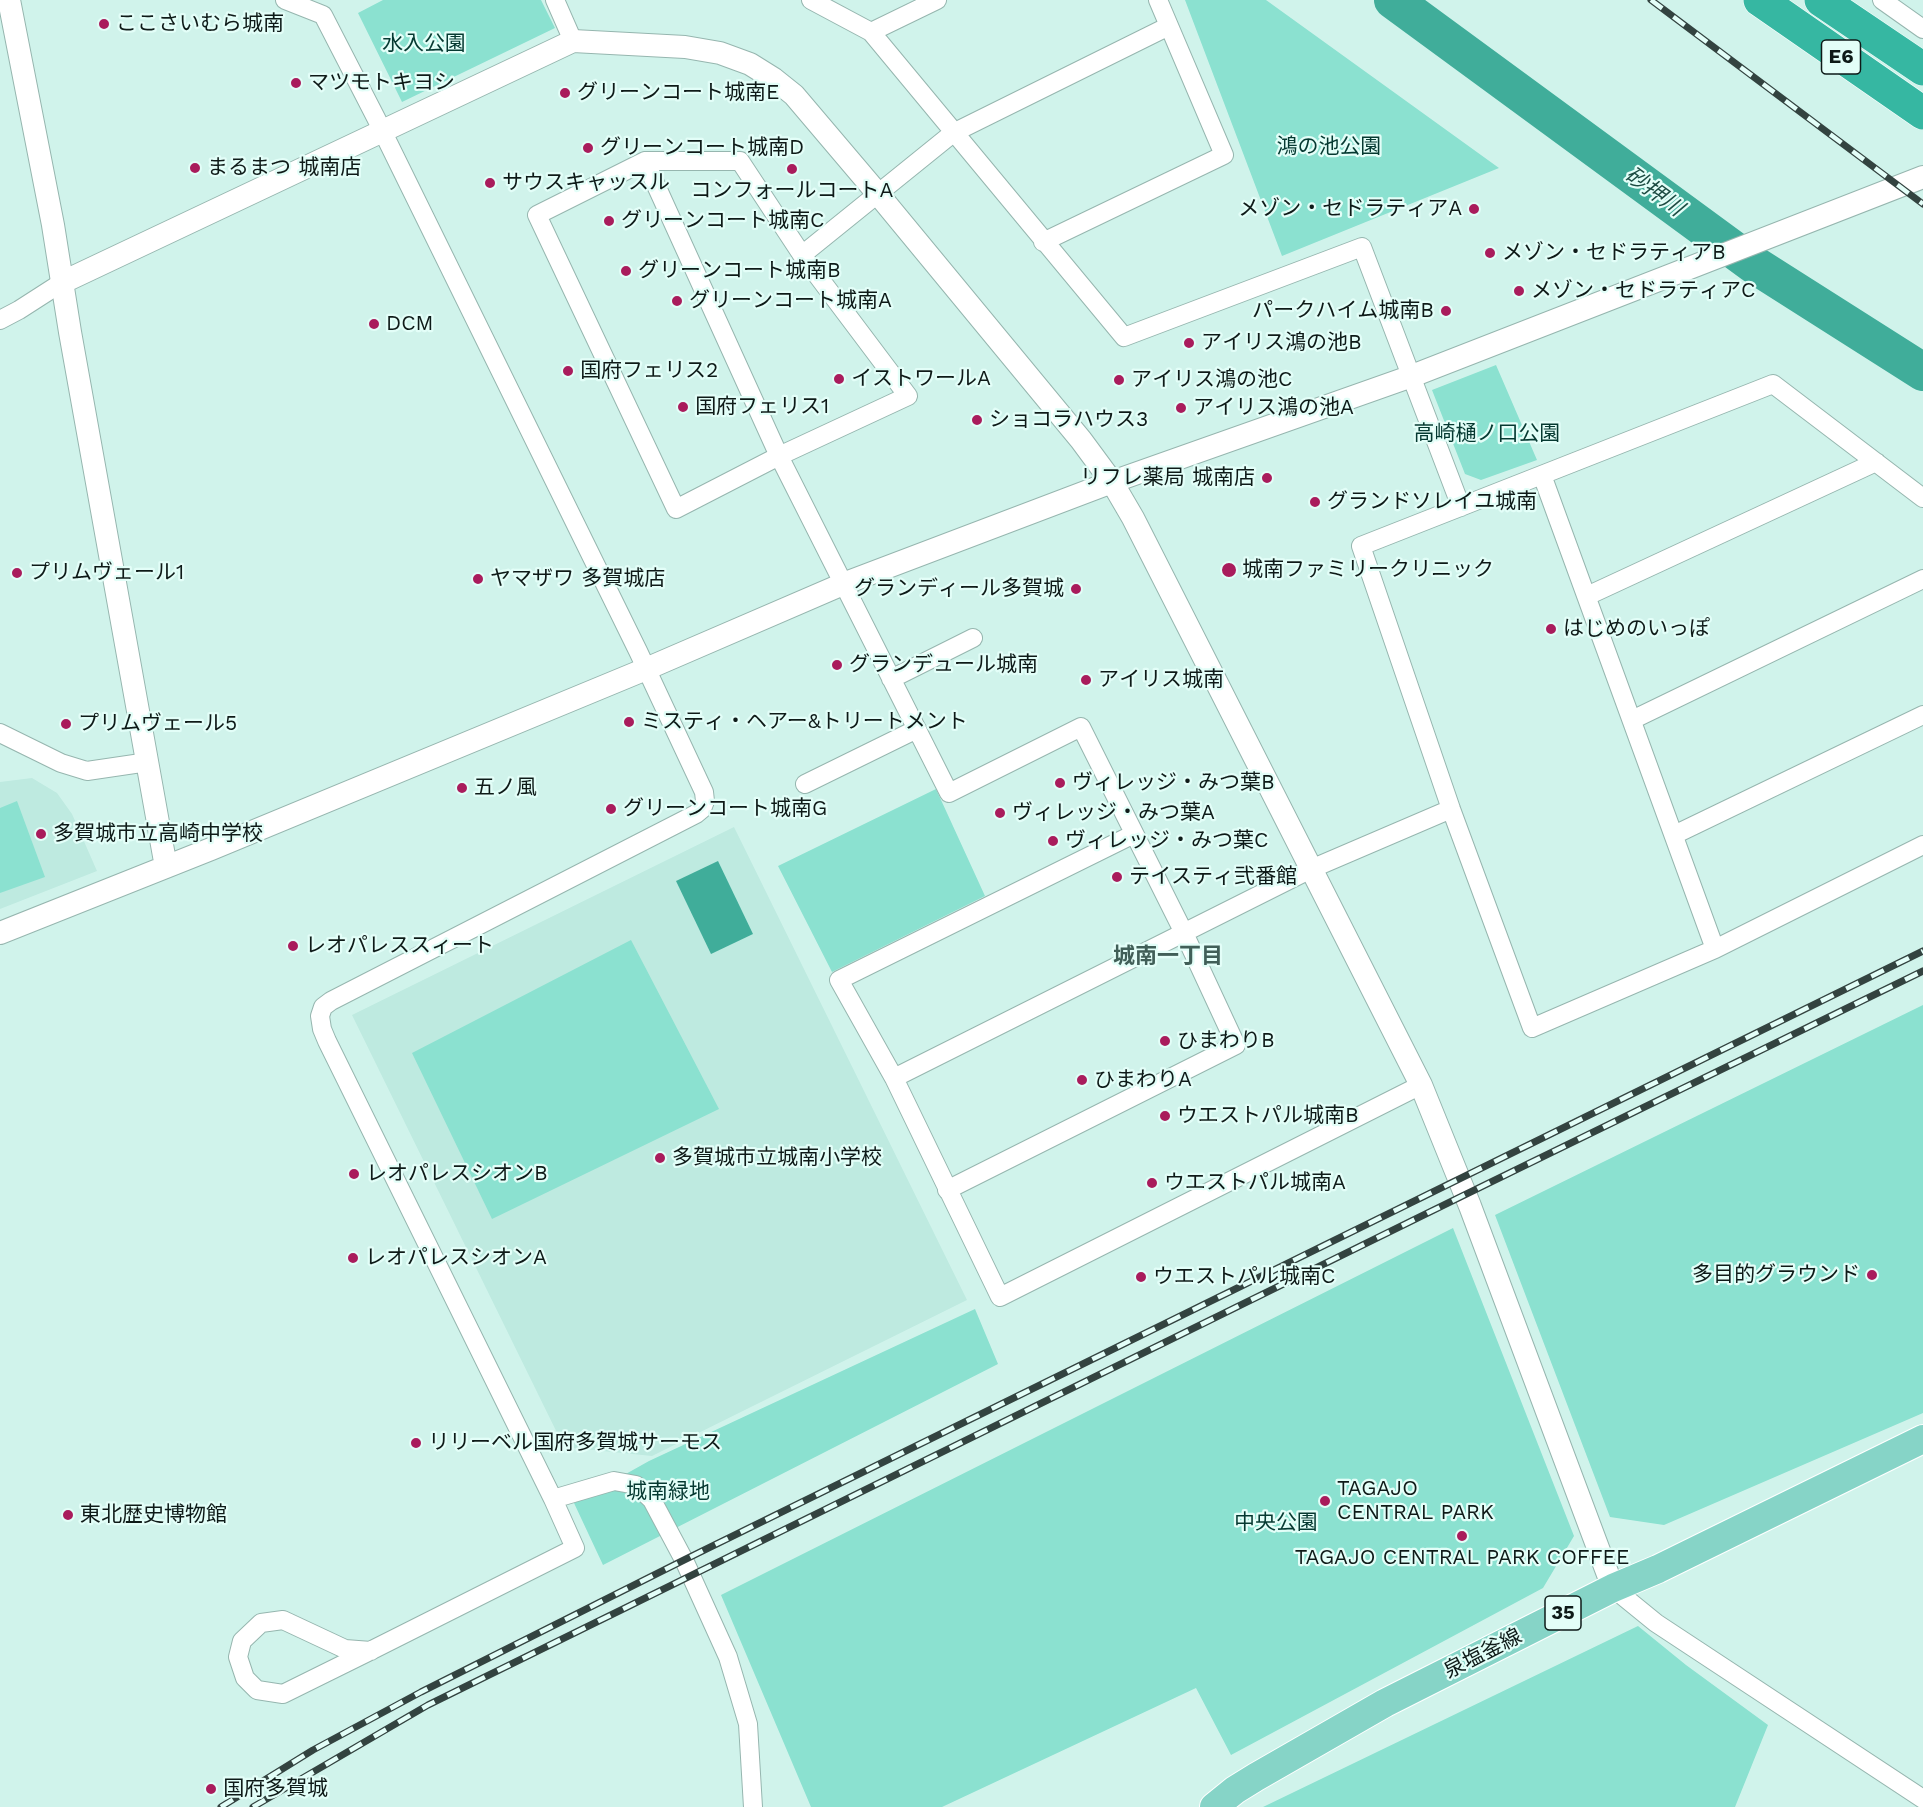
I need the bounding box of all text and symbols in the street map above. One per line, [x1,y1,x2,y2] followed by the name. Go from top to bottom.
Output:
[116,11,284,37] place label: ここさいむら城南
[97,17,111,31] marker: ここさいむら城南
[382,31,466,57] park label: 水入公園
[1822,40,1860,74] road number: E6
[308,70,455,96] place label: マツモトキヨシ
[289,76,303,90] marker: マツモトキヨシ
[577,80,779,106] place label: グリーンコート城南E
[558,86,572,100] marker: グリーンコート城南E
[1277,134,1381,160] park label: 鴻の池公園
[600,135,804,161] place label: グリーンコート城南D
[581,141,595,155] marker: グリーンコート城南D
[207,155,361,181] place label: まるまつ 城南店
[188,161,202,175] marker: まるまつ 城南店
[785,162,799,176] marker: コンフォールコートA
[1620,162,1688,222] water label: 砂押川
[502,170,670,196] place label: サウスキャッスル
[483,176,497,190] marker: サウスキャッスル
[691,178,893,204] place label: コンフォールコートA
[1238,196,1462,222] place label: メゾン・セドラティアA
[1467,202,1481,216] marker: メゾン・セドラティアA
[621,208,824,234] place label: グリーンコート城南C
[602,214,616,228] marker: グリーンコート城南C
[1502,240,1726,266] place label: メゾン・セドラティアB
[1483,246,1497,260] marker: メゾン・セドラティアB
[638,258,841,284] place label: グリーンコート城南B
[619,264,633,278] marker: グリーンコート城南B
[1531,278,1755,304] place label: メゾン・セドラティアC
[1512,284,1526,298] marker: メゾン・セドラティアC
[689,288,892,314] place label: グリーンコート城南A
[670,294,684,308] marker: グリーンコート城南A
[1252,298,1434,324] place label: パークハイム城南B
[1439,304,1453,318] marker: パークハイム城南B
[386,311,433,337] place label: DCM
[367,317,381,331] marker: DCM
[1201,330,1362,356] place label: アイリス鴻の池B
[1182,336,1196,350] marker: アイリス鴻の池B
[580,358,718,384] place label: 国府フェリス2
[561,364,575,378] marker: 国府フェリス2
[851,366,991,392] place label: イストワールA
[1131,367,1292,393] place label: アイリス鴻の池C
[832,372,846,386] marker: イストワールA
[1112,373,1126,387] marker: アイリス鴻の池C
[695,394,829,420] place label: 国府フェリス1
[1193,395,1354,421] place label: アイリス鴻の池A
[676,400,690,414] marker: 国府フェリス1
[1174,401,1188,415] marker: アイリス鴻の池A
[989,407,1148,433] place label: ショコラハウス3
[970,413,984,427] marker: ショコラハウス3
[1414,421,1560,447] park label: 高崎樋ノ口公園
[1080,465,1255,491] place label: リフレ薬局 城南店
[1260,471,1274,485] marker: リフレ薬局 城南店
[1327,489,1537,515] place label: グランドソレイユ城南
[1308,495,1322,509] marker: グランドソレイユ城南
[1242,557,1494,583] place label: 城南ファミリークリニック
[29,560,184,586] place label: プリムヴェール1
[1220,561,1238,579] marker: 城南ファミリークリニック
[10,566,24,580] marker: プリムヴェール1
[490,566,665,592] place label: ヤマザワ 多賀城店
[471,572,485,586] marker: ヤマザワ 多賀城店
[854,576,1064,602] place label: グランディール多賀城
[1069,582,1083,596] marker: グランディール多賀城
[1563,616,1710,642] place label: はじめのいっぽ
[1544,622,1558,636] marker: はじめのいっぽ
[849,652,1038,678] place label: グランデュール城南
[830,658,844,672] marker: グランデュール城南
[1098,667,1224,693] place label: アイリス城南
[1079,673,1093,687] marker: アイリス城南
[641,709,968,735] place label: ミスティ・ヘアー&トリートメント
[78,711,237,737] place label: プリムヴェール5
[622,715,636,729] marker: ミスティ・ヘアー&トリートメント
[59,717,73,731] marker: プリムヴェール5
[1072,770,1275,796] place label: ヴィレッジ・みつ葉B
[474,775,537,801] place label: 五ノ風
[1053,776,1067,790] marker: ヴィレッジ・みつ葉B
[455,781,469,795] marker: 五ノ風
[623,796,827,822] place label: グリーンコート城南G
[1012,800,1215,826] place label: ヴィレッジ・みつ葉A
[604,802,618,816] marker: グリーンコート城南G
[993,806,1007,820] marker: ヴィレッジ・みつ葉A
[53,821,263,847] place label: 多賀城市立高崎中学校
[34,827,48,841] marker: 多賀城市立高崎中学校
[1065,828,1268,854] place label: ヴィレッジ・みつ葉C
[1046,834,1060,848] marker: ヴィレッジ・みつ葉C
[1129,864,1297,890] place label: テイスティ弐番館
[1110,870,1124,884] marker: テイスティ弐番館
[305,933,494,959] place label: レオパレススィート
[286,939,300,953] marker: レオパレススィート
[1113,944,1223,970] district label: 城南一丁目
[1177,1028,1275,1054] place label: ひまわりB
[1158,1034,1172,1048] marker: ひまわりB
[1094,1067,1192,1093] place label: ひまわりA
[1075,1073,1089,1087] marker: ひまわりA
[1177,1103,1359,1129] place label: ウエストパル城南B
[1158,1109,1172,1123] marker: ウエストパル城南B
[672,1145,882,1171] place label: 多賀城市立城南小学校
[653,1151,667,1165] marker: 多賀城市立城南小学校
[366,1161,548,1187] place label: レオパレスシオンB
[347,1167,361,1181] marker: レオパレスシオンB
[1164,1170,1346,1196] place label: ウエストパル城南A
[1145,1176,1159,1190] marker: ウエストパル城南A
[365,1245,547,1271] place label: レオパレスシオンA
[346,1251,360,1265] marker: レオパレスシオンA
[1692,1262,1860,1288] place label: 多目的グラウンド
[1153,1264,1335,1290] place label: ウエストパル城南C
[1865,1268,1879,1282] marker: 多目的グラウンド
[1134,1270,1148,1284] marker: ウエストパル城南C
[428,1430,722,1456] place label: リリーベル国府多賀城サーモス
[409,1436,423,1450] marker: リリーベル国府多賀城サーモス
[1337,1476,1494,1526] place label: TAGAJO CENTRAL PARK
[626,1479,710,1505] park label: 城南緑地
[1318,1494,1332,1508] marker: TAGAJO CENTRAL PARK
[80,1502,227,1528] place label: 東北歴史博物館
[61,1508,75,1522] marker: 東北歴史博物館
[1234,1510,1318,1536] park label: 中央公園
[1455,1529,1469,1543] marker: TAGAJO CENTRAL PARK COFFEE
[1295,1545,1629,1571] place label: TAGAJO CENTRAL PARK COFFEE
[1545,1596,1581,1630] road number: 35
[1440,1624,1526,1684] street label: 泉塩釜線
[223,1776,328,1802] place label: 国府多賀城
[204,1782,218,1796] marker: 国府多賀城

